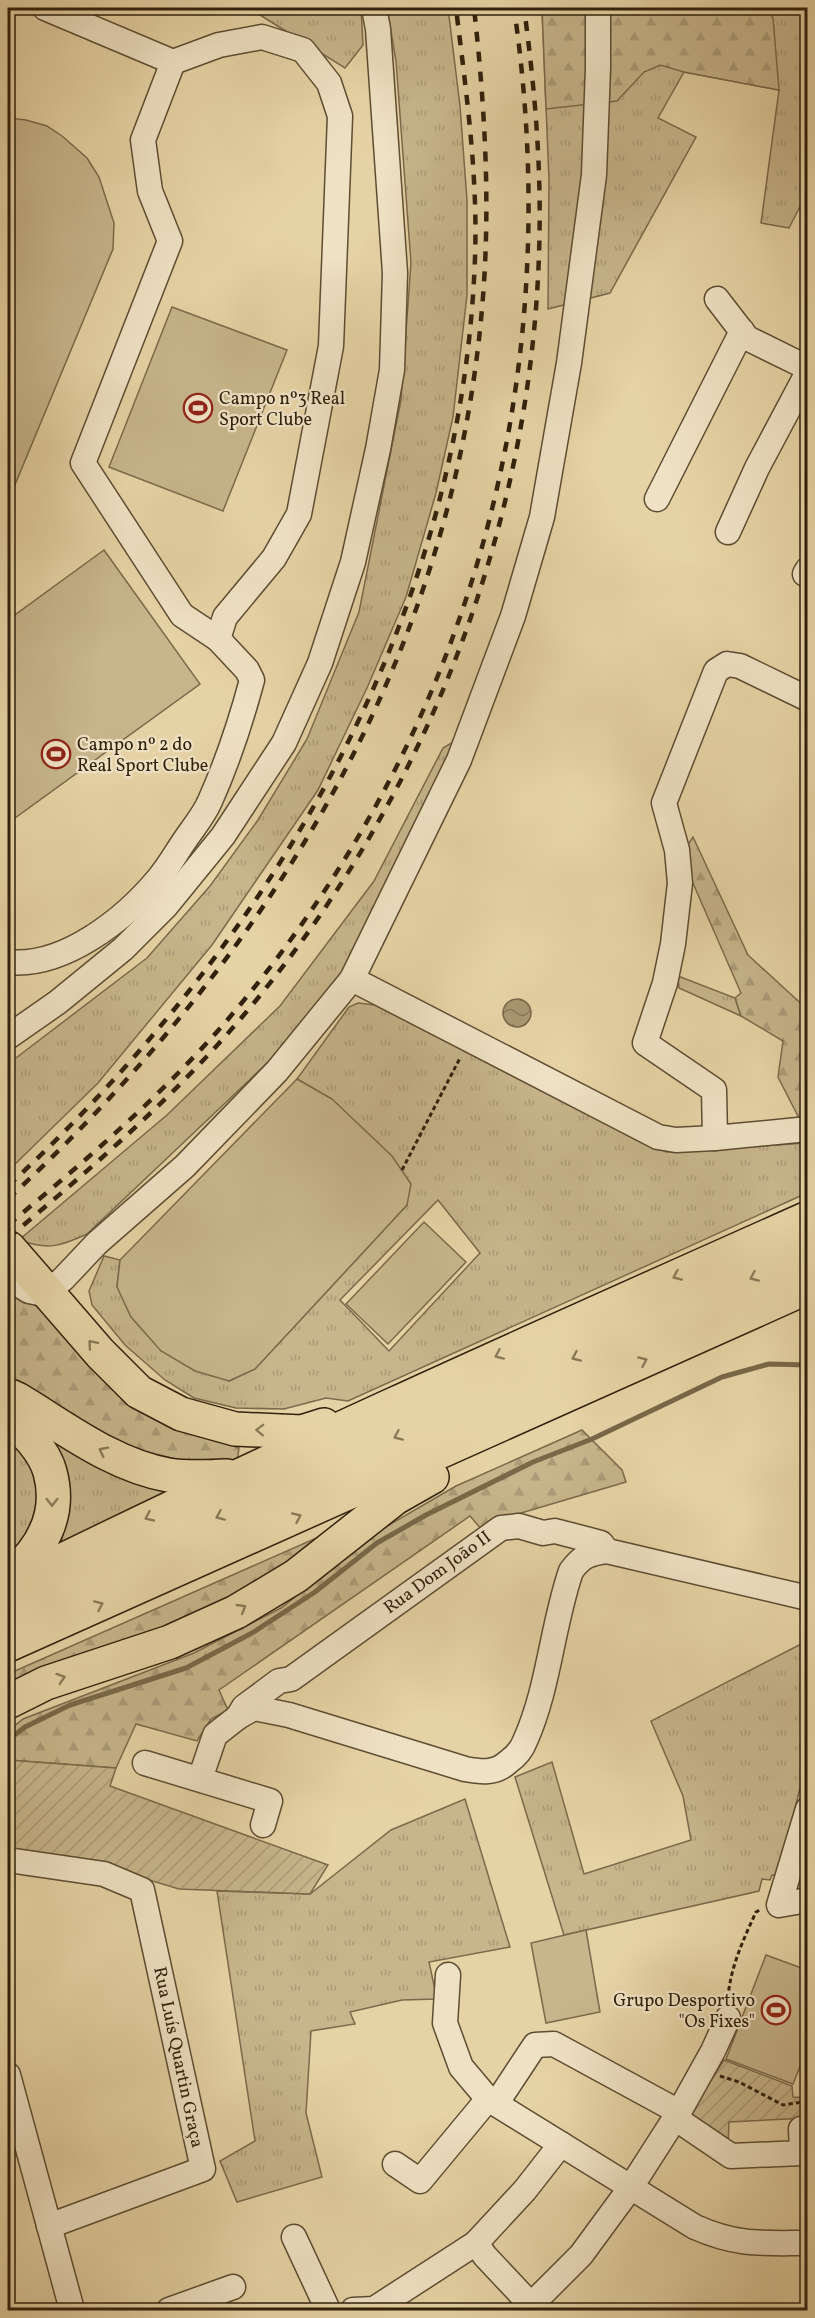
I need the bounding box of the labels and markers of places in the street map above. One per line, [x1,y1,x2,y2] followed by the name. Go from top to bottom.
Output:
[219,387,345,433] place label: Campo nº3 Real Sport Clube
[182,392,214,424] sports icon: Campo nº3 Real Sport Clube
[77,733,208,779] place label: Campo nº 2 do Real Sport Clube
[40,738,72,770] sports icon: Campo nº 2 do Real Sport Clube
[613,1989,755,2035] place label: Grupo Desportivo "Os Fixes"
[760,1994,792,2026] sports icon: Grupo Desportivo "Os Fixes"

